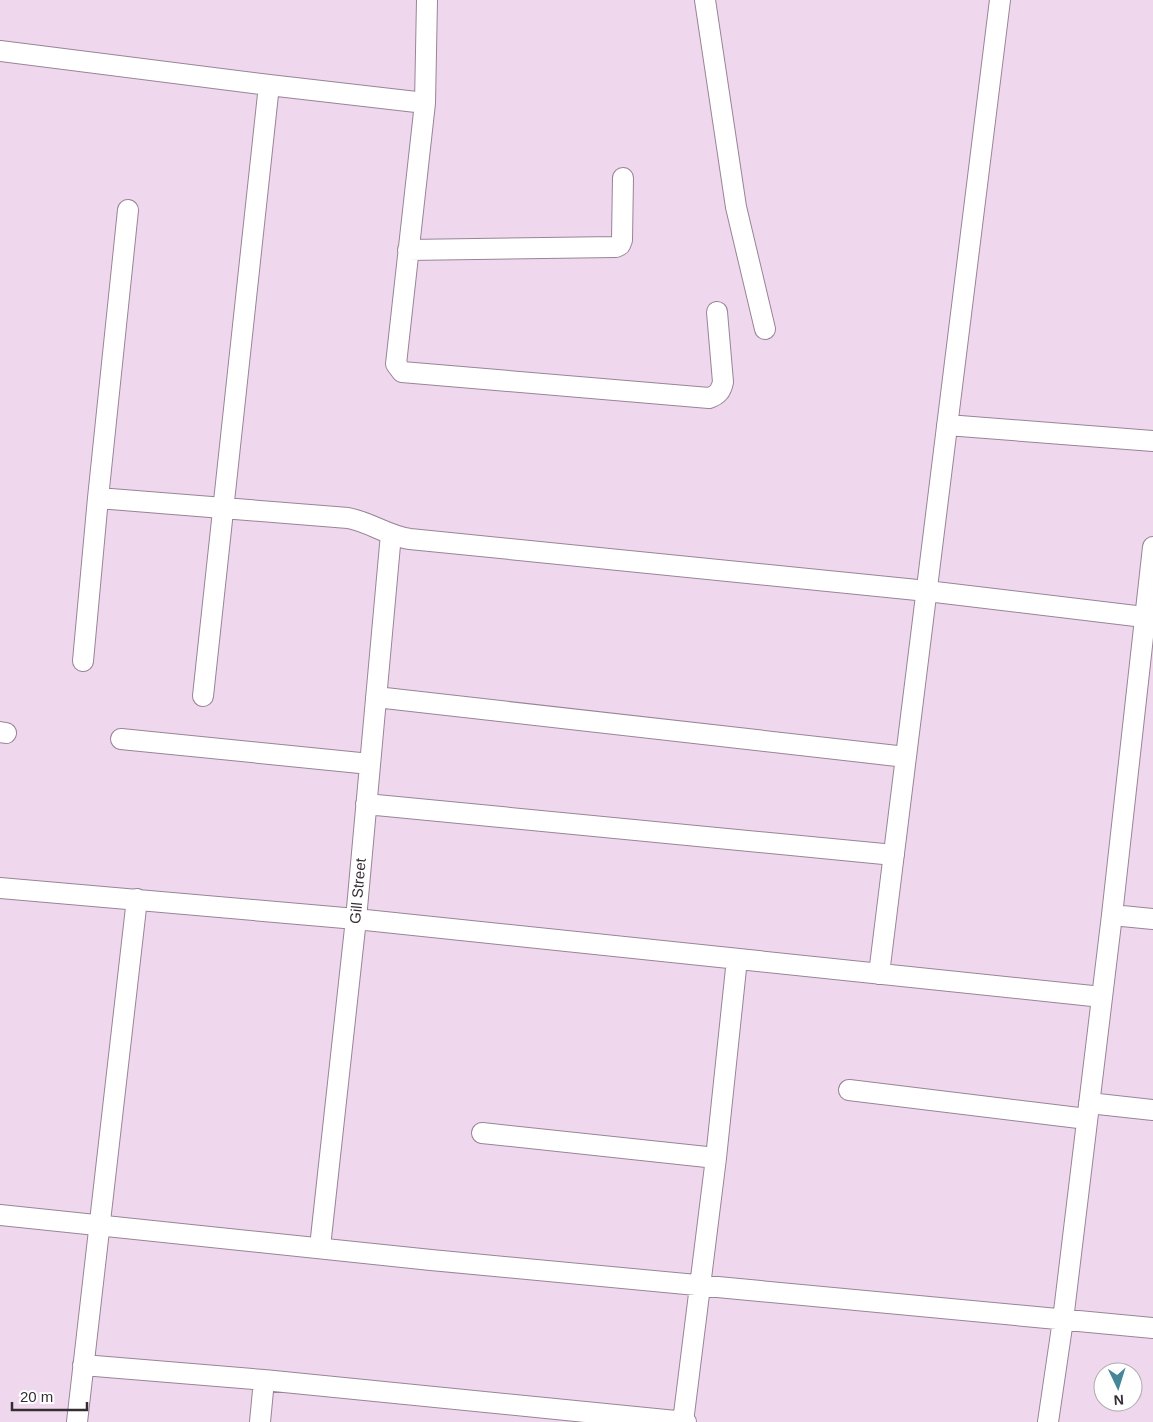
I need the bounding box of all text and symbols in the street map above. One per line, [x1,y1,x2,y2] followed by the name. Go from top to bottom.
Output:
[346,857,369,925] street label: Gill Street
[1093,1362,1143,1412] north arrow
[12,1380,88,1412] scale bar
[20,1388,53,1405] text: 20 m
[1113,1392,1125,1408] text: N

